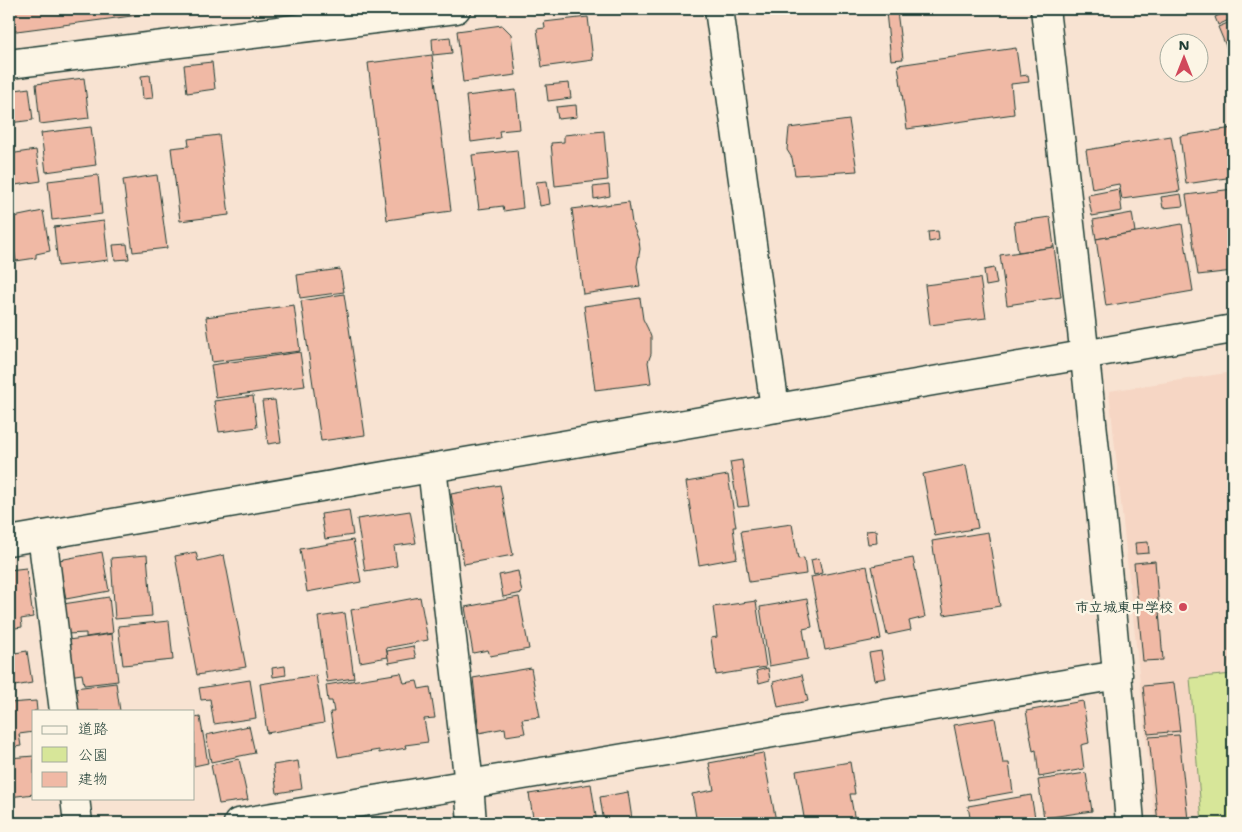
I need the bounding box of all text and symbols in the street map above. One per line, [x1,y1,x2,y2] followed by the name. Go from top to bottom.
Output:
[1160,32,1210,82] north arrow
[1178,36,1190,54] text: N
[1075,598,1173,616] place label: 市立城東中学校
[1177,601,1189,613] marker: 市立城東中学校
[32,710,195,800] legend
[78,719,108,739] text: 道路
[78,745,108,765] text: 公園
[78,769,108,789] text: 建物

